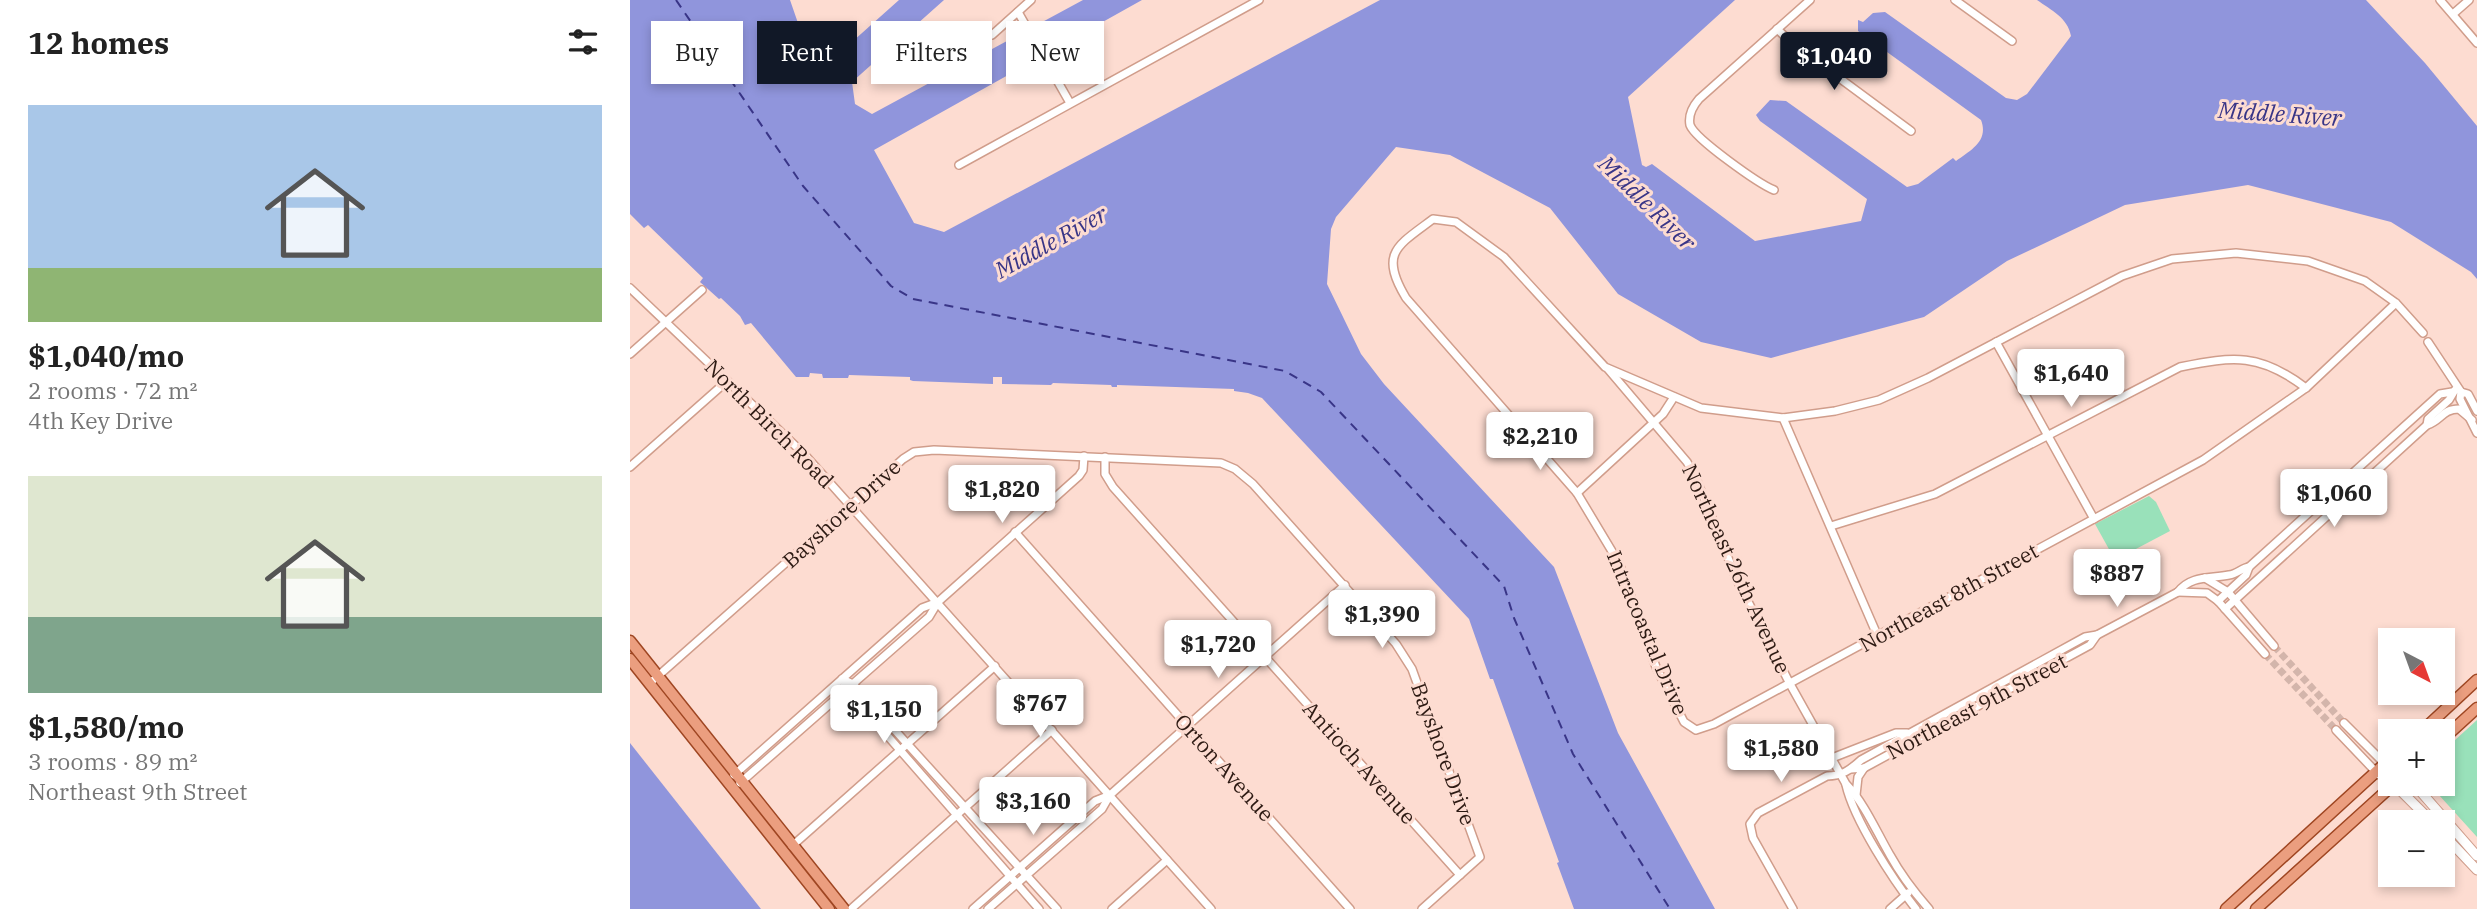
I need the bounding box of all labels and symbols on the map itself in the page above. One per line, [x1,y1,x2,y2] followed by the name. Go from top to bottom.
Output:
[1777,32,1891,92] pin: $1,040
[2216,94,2344,132] water label: Middle River
[1592,148,1703,257] water label: Middle River
[988,198,1113,285] water label: Middle River
[2014,350,2128,409] pin: $1,640
[699,353,841,494] street label: North Birch Road
[1483,412,1597,472] pin: $2,210
[776,453,906,574] street label: Bayshore Drive
[1676,459,1798,678] street label: Northeast 26th Avenue
[945,466,1059,525] pin: $1,820
[2277,470,2391,529] pin: $1,060
[1854,536,2043,658] street label: Northeast 8th Street
[1601,546,1695,719] street label: Intracoastal Drive
[2076,550,2158,609] pin: $887
[1325,590,1439,650] pin: $1,390
[1161,620,1275,680] pin: $1,720
[2378,628,2455,705] north arrow
[1881,647,2072,766] street label: Northeast 9th Street
[1405,678,1483,829] street label: Bayshore Drive
[999,680,1081,739] pin: $767
[827,686,941,745] pin: $1,150
[1297,695,1423,830] street label: Antioch Avenue
[1169,707,1281,827] street label: Orton Avenue
[1724,724,1838,784] pin: $1,580
[976,778,1090,837] pin: $3,160

